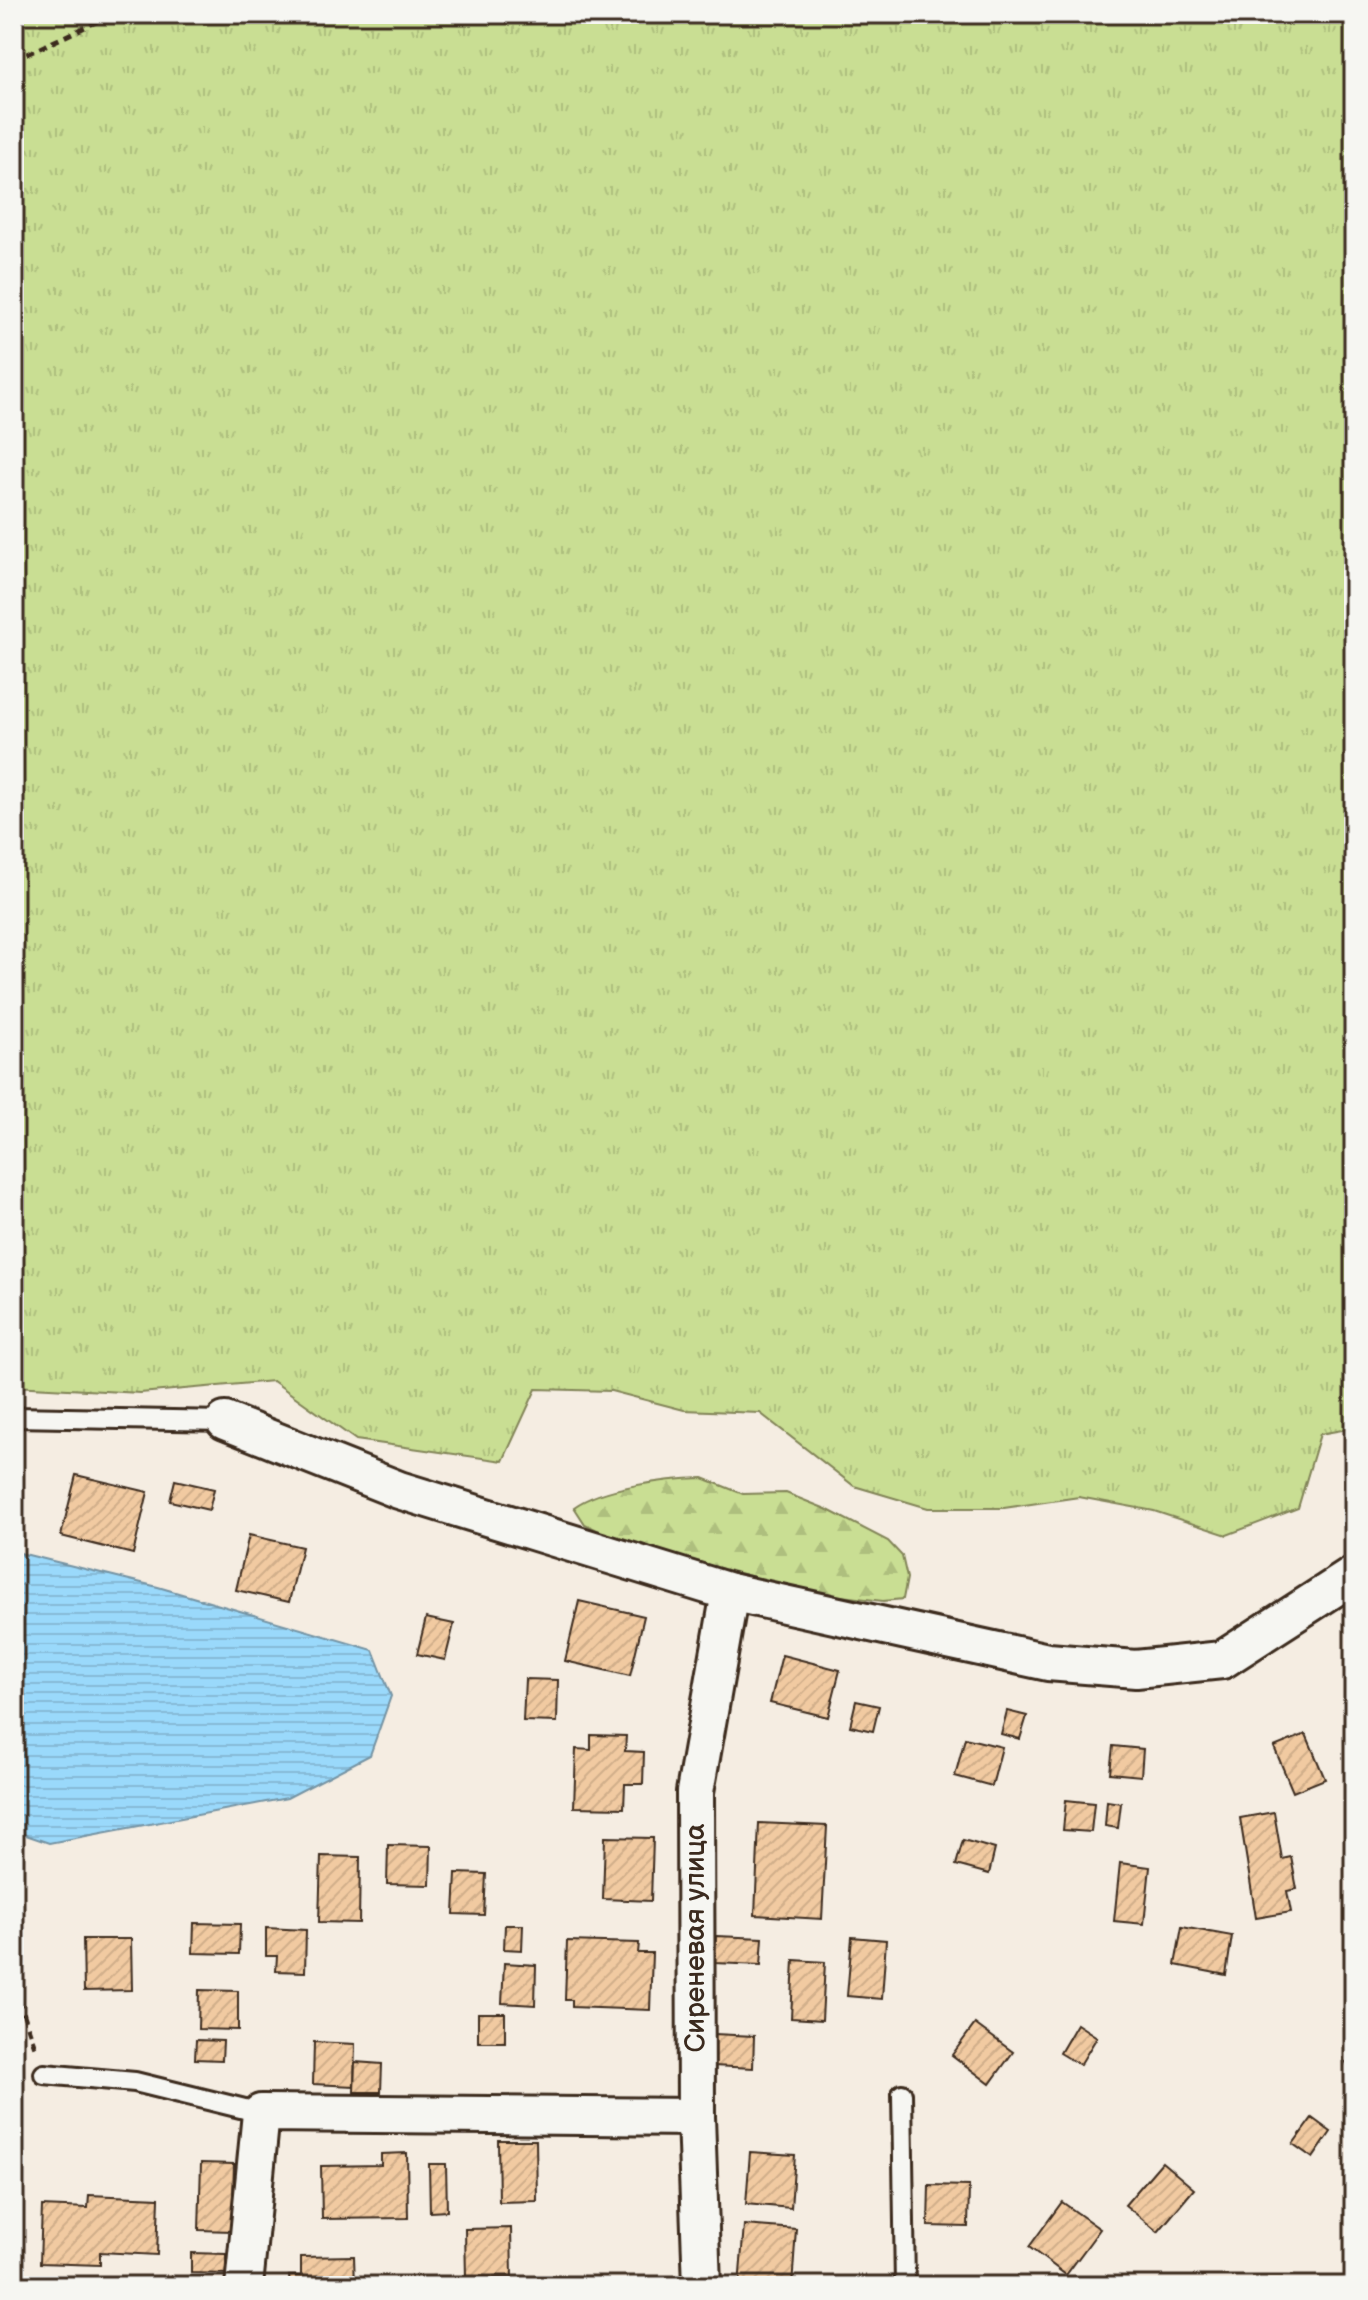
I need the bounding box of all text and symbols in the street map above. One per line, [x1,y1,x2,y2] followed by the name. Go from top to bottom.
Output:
[679,1823,712,2053] street label: Сиреневая улица

